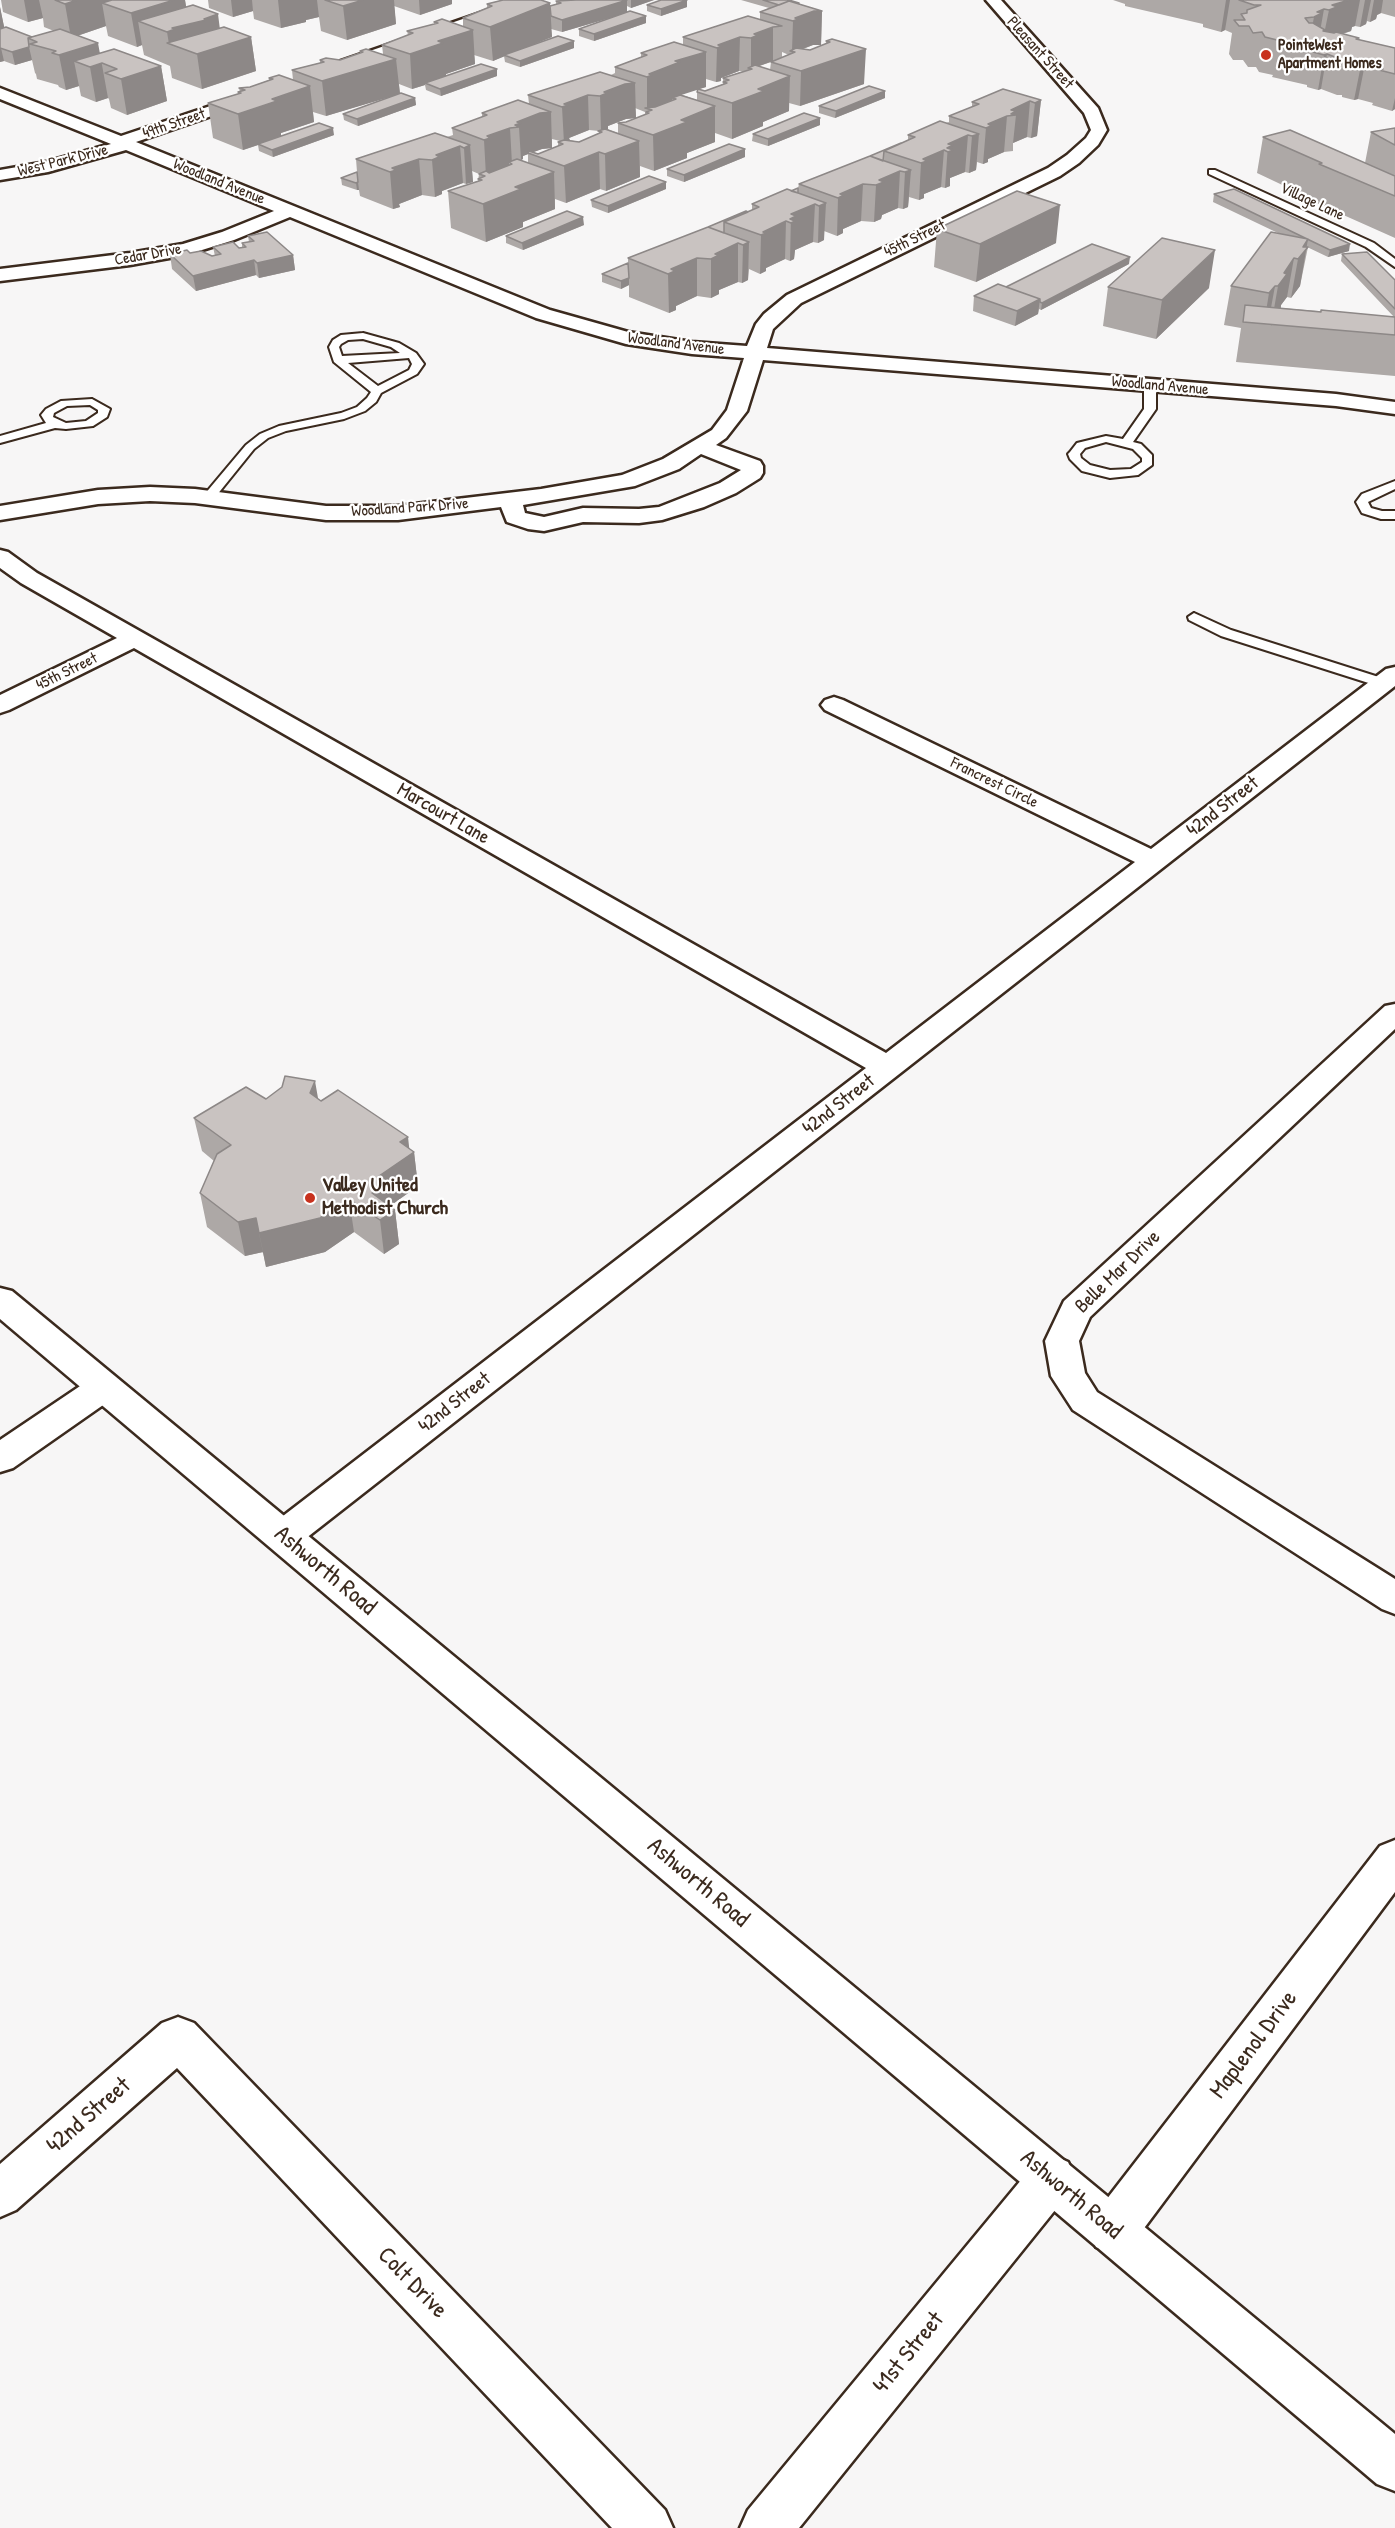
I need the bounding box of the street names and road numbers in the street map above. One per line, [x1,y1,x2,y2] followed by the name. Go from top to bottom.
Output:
[1003,13,1077,93] street label: Pleasant Street
[140,104,208,144] street label: 49th Street
[16,141,110,181] street label: West Park Drive
[170,155,268,209] street label: Woodland Avenue
[1277,179,1347,225] street label: Village Lane
[881,216,949,262] street label: 45th Street
[113,240,183,270] street label: Cedar Drive
[627,329,725,359] street label: Woodland Avenue
[1111,372,1209,400] street label: Woodland Avenue
[351,494,469,522] street label: Woodland Park Drive
[33,649,101,695] street label: 45th Street
[947,754,1041,812] street label: Francrest Circle
[1182,771,1264,843] street label: 42nd Street
[393,778,493,850] street label: Marcourt Lane
[798,1069,880,1141] street label: 42nd Street
[1070,1226,1166,1318] street label: Belle Mar Drive
[414,1367,496,1439] street label: 42nd Street
[268,1520,382,1622] street label: Ashworth Road
[641,1832,755,1934] street label: Ashworth Road
[1204,1985,1304,2105] street label: Maplenol Drive
[41,2072,137,2160] street label: 42nd Street
[1014,2144,1128,2246] street label: Ashworth Road
[371,2241,453,2325] street label: Colt Drive
[867,2306,951,2400] street label: 41st Street

